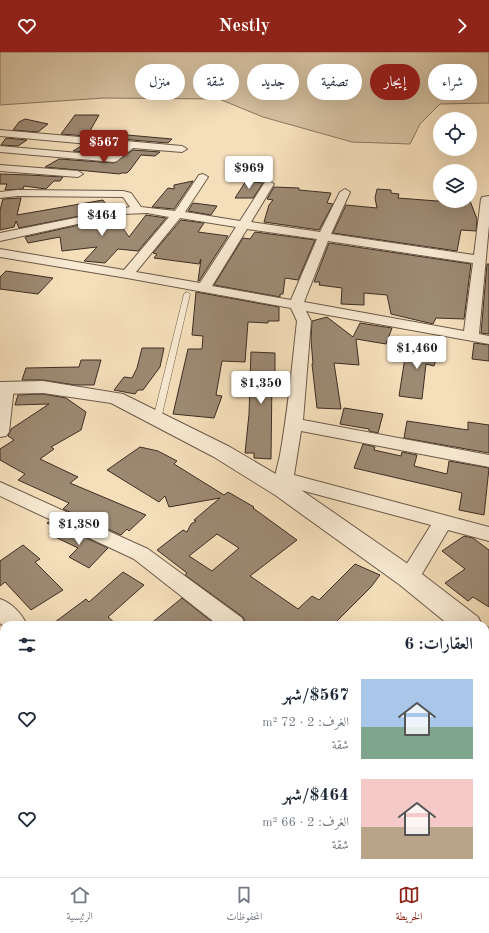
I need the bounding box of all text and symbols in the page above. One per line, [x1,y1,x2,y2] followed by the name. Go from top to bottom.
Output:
[16,15,38,37] icon: heart
[451,15,473,37] icon: forward
[219,17,270,35] text: Nestly
[135,64,185,100] chip: منزل
[193,64,239,100] chip: شقة
[247,64,299,100] chip: جديد
[307,64,362,100] chip: تصفية
[370,64,420,100] chip: إيجار
[428,64,477,100] chip: شراء
[433,112,477,208] map controls
[433,112,477,156] button: locate
[80,130,128,164] pin: $567
[89,136,119,149] text: $567
[225,156,273,190] pin: $969
[234,162,264,175] text: $969
[433,164,477,208] button: layers
[78,203,126,237] pin: $464
[87,209,117,222] text: $464
[384,336,450,370] pin: $1,460
[396,342,438,355] text: $1,460
[228,371,294,405] pin: $1,350
[240,377,282,390] text: $1,350
[46,512,112,546] pin: $1,380
[58,518,100,531] text: $1,380
[16,634,38,656] icon: filters
[404,636,473,653] text: العقارات: 6
[282,687,349,704] text: $567/شهر
[393,695,441,743] icon: home
[16,708,38,730] icon: heart
[262,716,349,729] text: الغرف: 2 · 72 m²
[332,739,349,752] text: شقة
[282,787,349,804] text: $464/شهر
[393,795,441,843] icon: home
[16,808,38,830] icon: heart
[262,816,349,829] text: الغرف: 2 · 66 m²
[332,839,349,852] text: شقة
[67,884,93,927] tab: الرئيسية
[226,884,262,927] tab: المحفوظات
[396,884,422,927] tab: الخريطة

